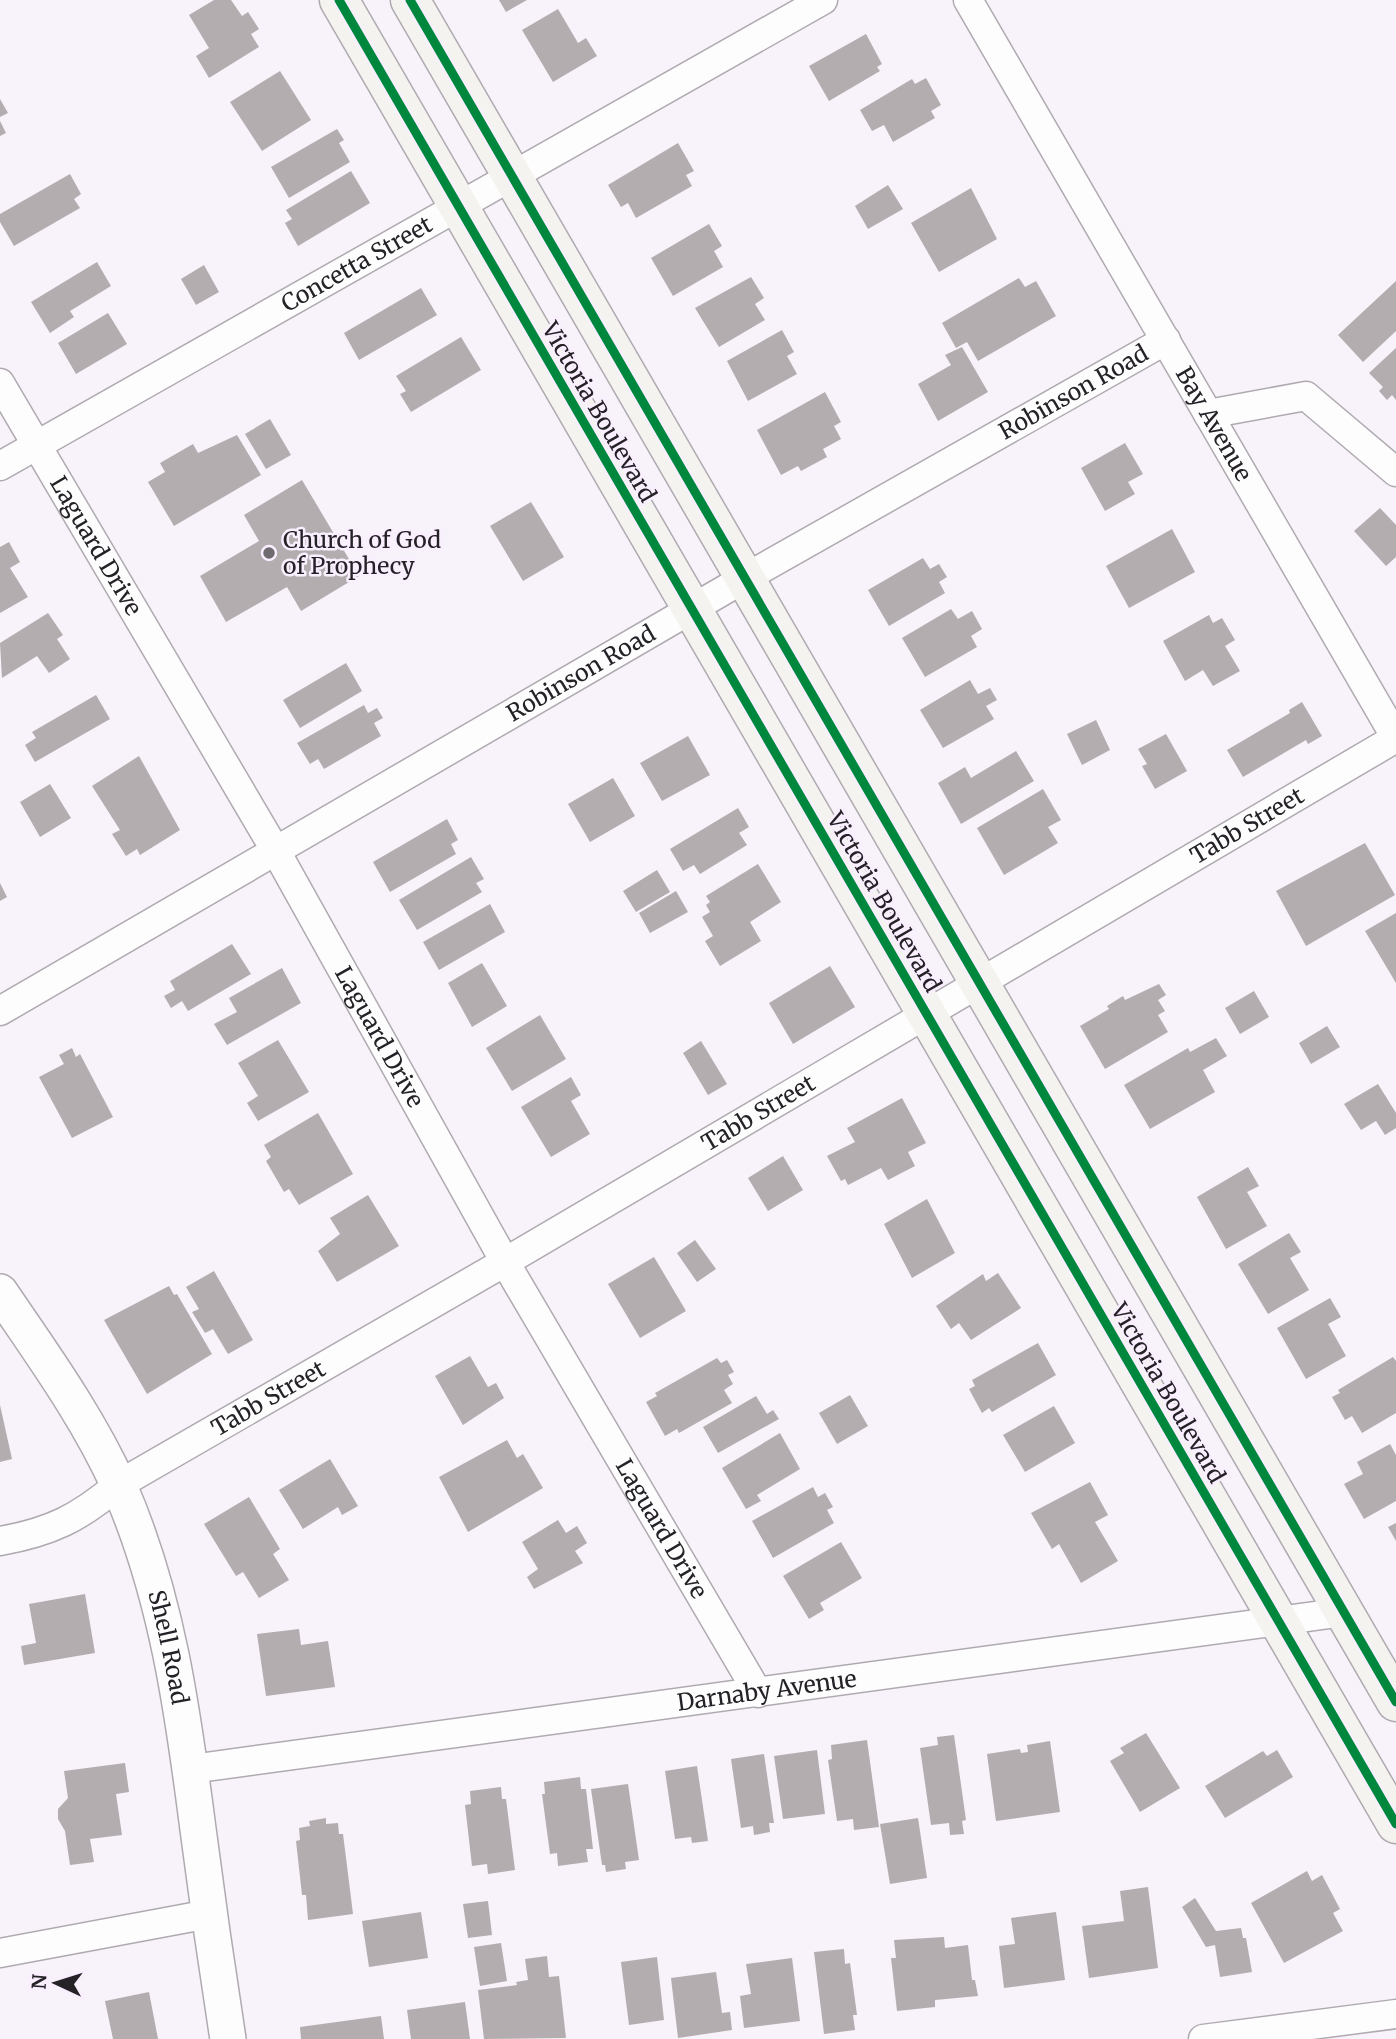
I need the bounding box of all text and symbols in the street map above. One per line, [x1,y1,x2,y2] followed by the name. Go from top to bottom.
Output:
[276,209,437,318] street label: Concetta Street
[536,316,663,507] street label: Victoria Boulevard
[993,338,1153,446] street label: Robinson Road
[1170,361,1259,486] street label: Bay Avenue
[44,471,149,620] street label: Laguard Drive
[283,525,441,580] place label: Church of God of Prophecy
[261,545,277,561] marker: Church of God of Prophecy
[501,618,660,727] street label: Robinson Road
[1185,781,1309,870] street label: Tabb Street
[821,806,948,997] street label: Victoria Boulevard
[329,961,431,1112] street label: Laguard Drive
[696,1068,820,1157] street label: Tabb Street
[1105,1297,1232,1488] street label: Victoria Boulevard
[206,1354,330,1442] street label: Tabb Street
[610,1453,714,1603] street label: Laguard Drive
[142,1587,195,1707] street label: Shell Road
[675,1664,858,1717] street label: Darnaby Avenue
[21,1948,91,2018] north arrow
[27,1973,52,1990] text: N

